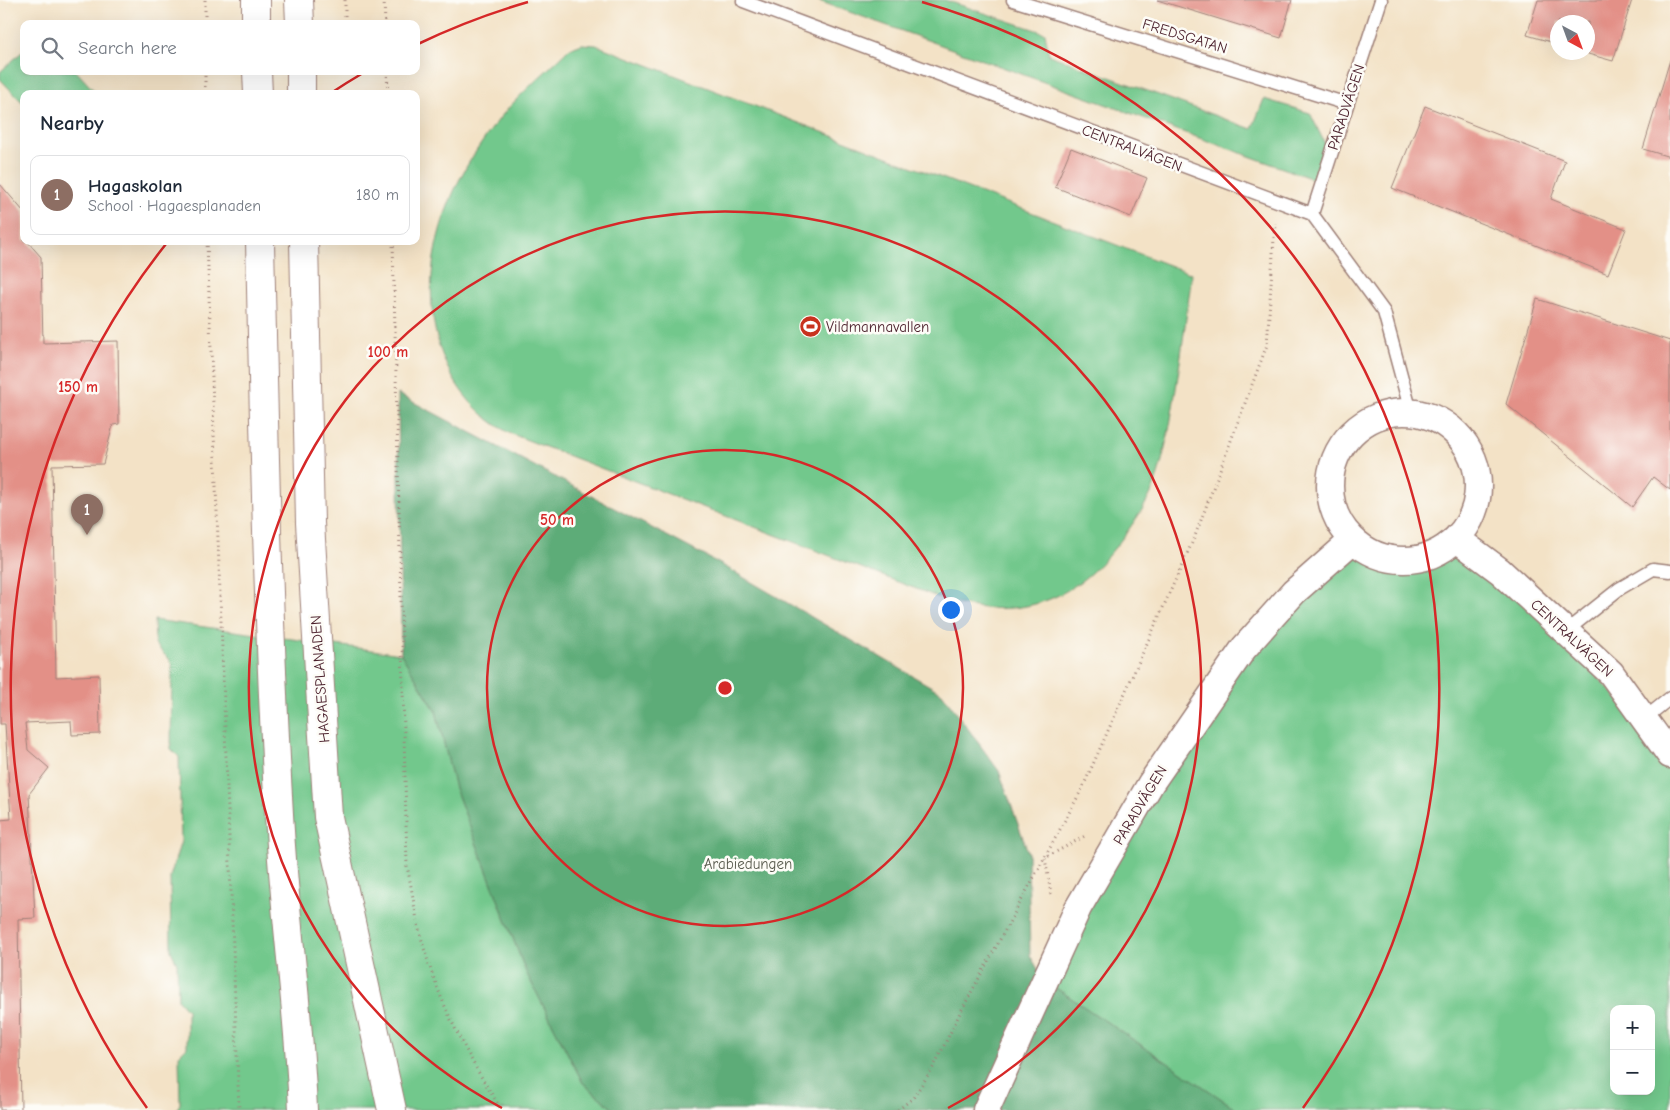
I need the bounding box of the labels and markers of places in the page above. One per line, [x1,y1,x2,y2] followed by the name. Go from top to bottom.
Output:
[798,315,822,339] sports icon: Vildmannavallen
[826,318,929,336] place label: Vildmannavallen
[71,494,103,535] pin: 1
[716,679,734,697] centre of rings

